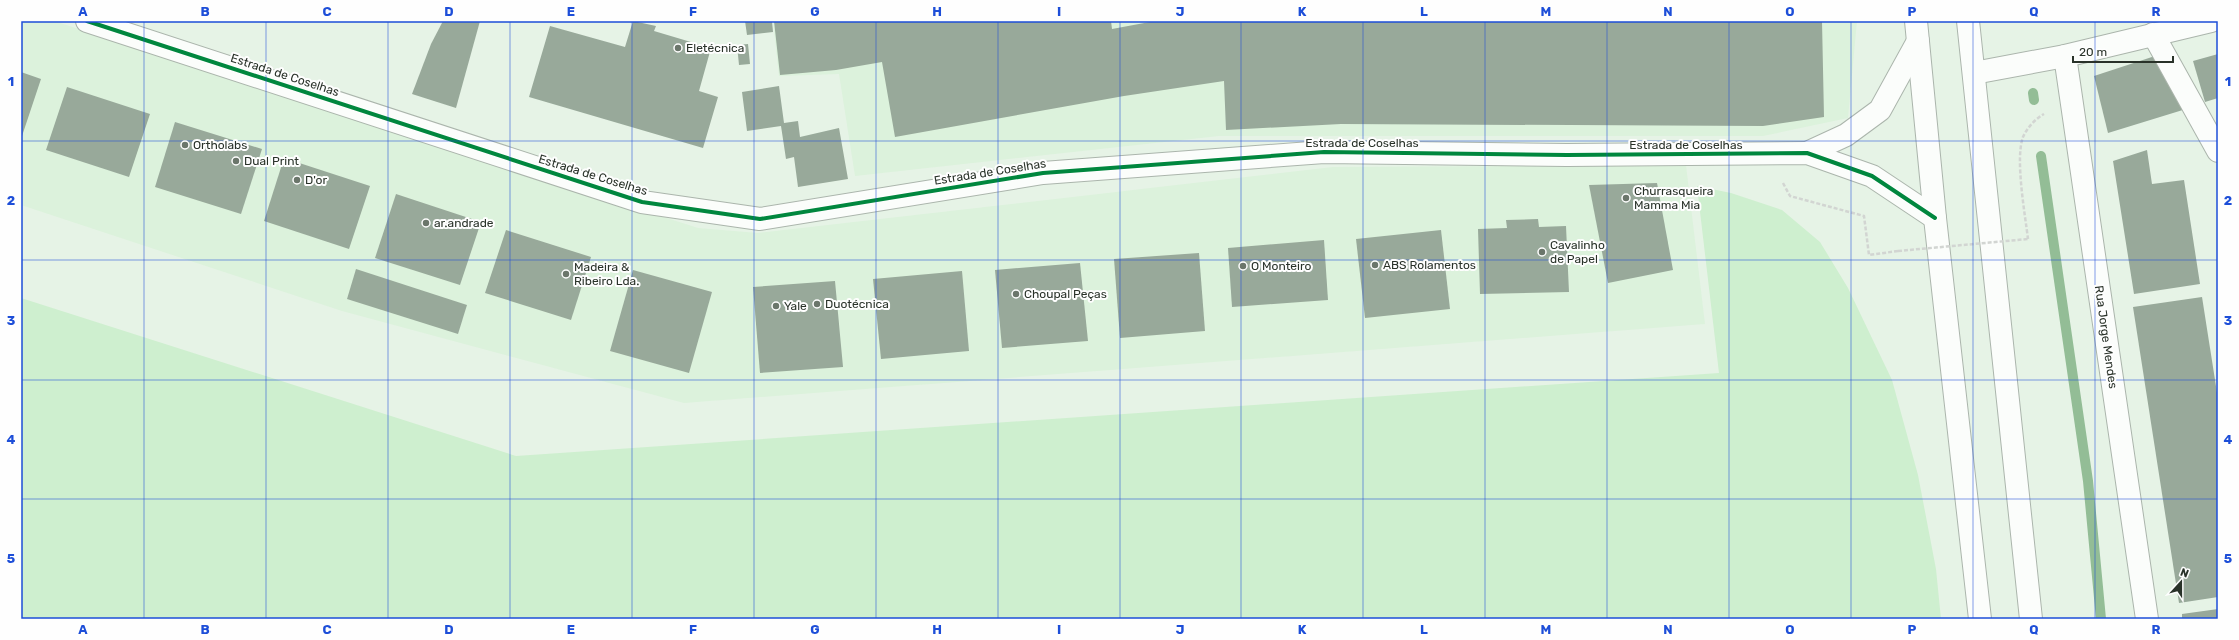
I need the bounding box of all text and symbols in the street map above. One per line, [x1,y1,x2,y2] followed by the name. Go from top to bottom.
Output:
[78,4,88,19] text: A
[200,4,210,19] text: B
[322,4,332,19] text: C
[444,4,454,19] text: D
[567,4,575,19] text: E
[689,4,697,19] text: F
[810,4,820,19] text: G
[932,4,942,19] text: H
[1057,4,1061,19] text: I
[1176,4,1184,19] text: J
[1298,4,1307,19] text: K
[1420,4,1428,19] text: L
[1541,4,1551,19] text: M
[1663,4,1673,19] text: N
[1785,4,1795,19] text: O
[1908,4,1917,19] text: P
[2029,4,2039,19] text: Q
[2152,4,2161,19] text: R
[2073,38,2173,64] scale bar
[686,41,744,55] place label: Eletécnica
[673,43,683,53] marker: Eletécnica
[2079,45,2107,59] text: 20 m
[229,51,341,99] street label: Estrada de Coselhas
[8,74,14,89] text: 1
[2225,74,2231,89] text: 1
[1305,136,1419,150] street label: Estrada de Coselhas
[193,138,247,152] place label: Ortholabs
[1629,138,1743,152] street label: Estrada de Coselhas
[180,140,190,150] marker: Ortholabs
[537,152,649,198] street label: Estrada de Coselhas
[244,154,299,168] place label: Dual Print
[231,156,241,166] marker: Dual Print
[933,156,1047,188] street label: Estrada de Coselhas
[305,173,327,187] place label: D'or
[292,175,302,185] marker: D'or
[1634,184,1713,212] place label: Churrasqueira Mamma Mia
[7,193,15,208] text: 2
[1621,193,1631,203] marker: Churrasqueira Mamma Mia
[2224,193,2232,208] text: 2
[434,216,494,230] place label: ar.andrade
[421,218,431,228] marker: ar.andrade
[1550,238,1605,266] place label: Cavalinho de Papel
[1537,247,1547,257] marker: Cavalinho de Papel
[1383,258,1476,272] place label: ABS Rolamentos
[1251,259,1311,273] place label: O Monteiro
[574,260,639,288] place label: Madeira & Ribeiro Lda.
[1370,260,1380,270] marker: ABS Rolamentos
[1238,261,1248,271] marker: O Monteiro
[561,269,571,279] marker: Madeira & Ribeiro Lda.
[2092,285,2120,389] street label: Rua Jorge Mendes
[1024,287,1107,301] place label: Choupal Peças
[1011,289,1021,299] marker: Choupal Peças
[825,297,889,311] place label: Duotécnica
[784,299,807,313] place label: Yale
[812,299,822,309] marker: Duotécnica
[771,301,781,311] marker: Yale
[7,313,16,328] text: 3
[2224,313,2233,328] text: 3
[7,432,16,447] text: 4
[2224,432,2233,447] text: 4
[7,551,15,566] text: 5
[2224,551,2232,566] text: 5
[2161,562,2201,602] north arrow
[2178,566,2191,581] text: N
[78,622,88,637] text: A
[200,622,210,637] text: B
[322,622,332,637] text: C
[444,622,454,637] text: D
[567,622,575,637] text: E
[689,622,697,637] text: F
[810,622,820,637] text: G
[932,622,942,637] text: H
[1057,622,1061,637] text: I
[1176,622,1184,637] text: J
[1298,622,1307,637] text: K
[1420,622,1428,637] text: L
[1541,622,1551,637] text: M
[1663,622,1673,637] text: N
[1785,622,1795,637] text: O
[1908,622,1917,637] text: P
[2029,622,2039,637] text: Q
[2152,622,2161,637] text: R

